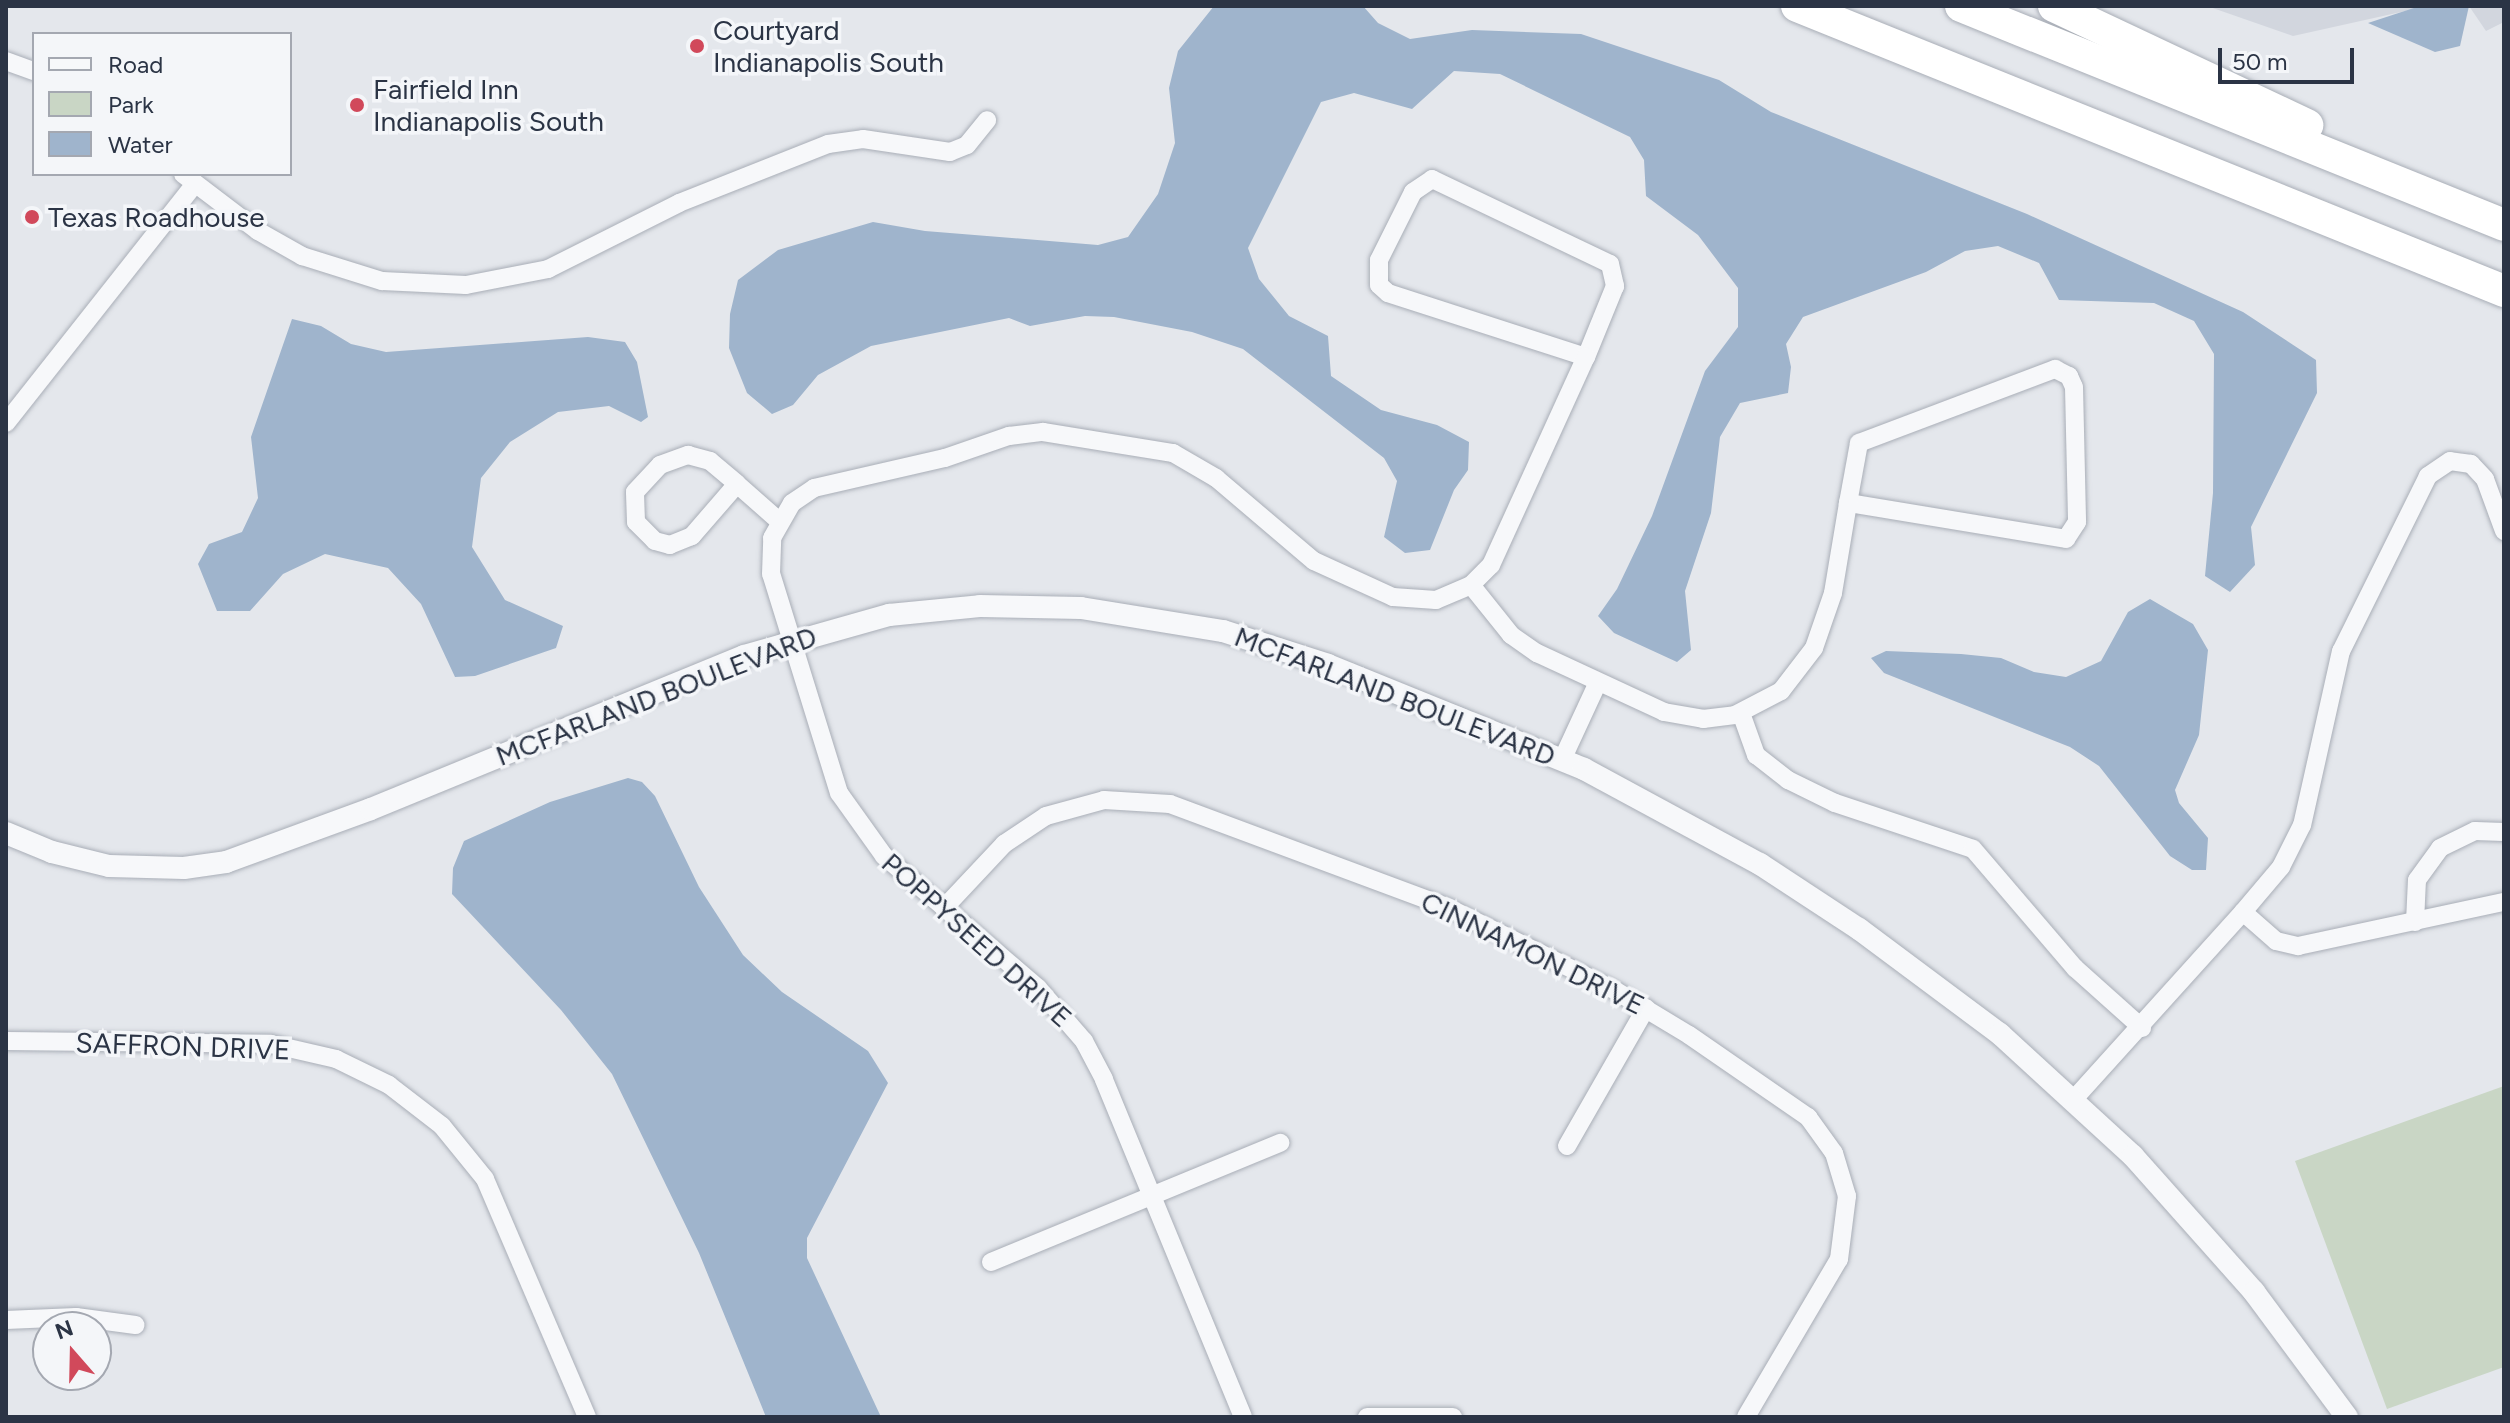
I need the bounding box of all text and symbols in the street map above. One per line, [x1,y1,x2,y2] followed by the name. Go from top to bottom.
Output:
[713,13,944,79] place label: Courtyard Indianapolis South
[32,32,292,176] legend
[2222,32,2358,82] scale bar
[688,37,706,55] marker: Courtyard Indianapolis South
[2232,47,2288,76] text: 50 m
[108,50,163,79] text: Road
[373,72,604,138] place label: Fairfield Inn Indianapolis South
[108,90,154,119] text: Park
[348,96,366,114] marker: Fairfield Inn Indianapolis South
[108,130,173,159] text: Water
[48,200,265,234] place label: Texas Roadhouse
[23,208,41,226] marker: Texas Roadhouse
[491,619,821,773] street label: MCFARLAND BOULEVARD
[1230,619,1560,773] street label: MCFARLAND BOULEVARD
[875,846,1079,1034] street label: POPPYSEED DRIVE
[1416,884,1650,1022] street label: CINNAMON DRIVE
[75,1025,291,1067] street label: SAFFRON DRIVE
[32,1311,112,1391] north arrow
[52,1314,77,1345] text: N

